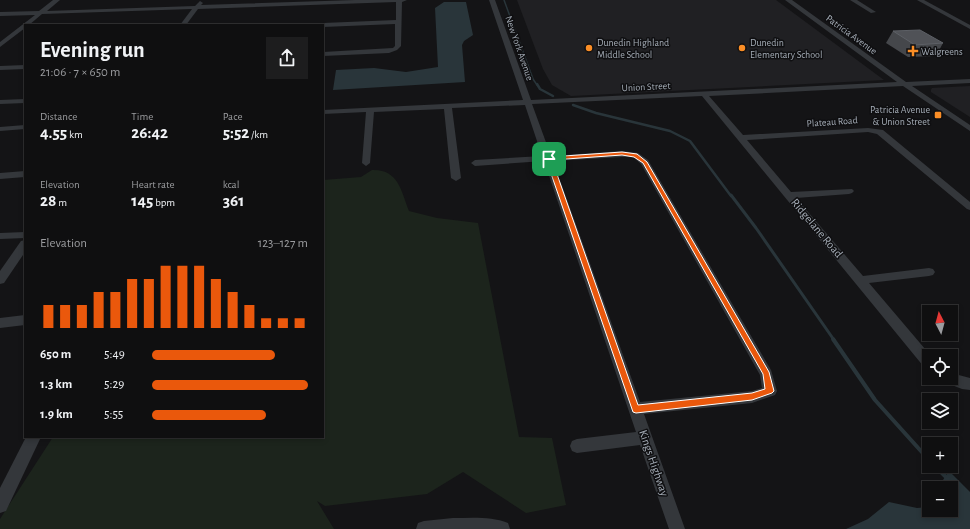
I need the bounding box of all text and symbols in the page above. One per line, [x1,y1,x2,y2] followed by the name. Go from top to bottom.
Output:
[824,13,879,57] street label: Patricia Avenue
[503,15,535,82] street label: New York Avenue
[266,37,308,79] button: share
[597,38,669,60] place label: Dunedin Highland Middle School
[750,38,823,60] place label: Dunedin Elementary School
[40,39,145,61] text: Evening run
[584,43,594,53] marker: Dunedin Highland Middle School
[737,43,747,53] marker: Dunedin Elementary School
[908,46,918,56] marker: Walgreens
[921,47,963,57] place label: Walgreens
[40,66,121,79] text: 21:06 · 7 × 650 m
[621,81,671,93] street label: Union Street
[870,105,931,127] place label: Patricia Avenue & Union Street
[933,110,943,120] marker: Patricia Avenue & Union Street
[40,111,77,122] text: Distance
[131,111,153,122] text: Time
[223,111,242,122] text: Pace
[806,115,858,129] street label: Plateau Road
[40,124,67,141] text: 4.55
[131,124,168,141] text: 26:42
[223,124,249,141] text: 5:52
[67,129,83,140] text: km
[249,129,268,140] text: /km
[532,142,566,176] pin
[538,148,560,170] icon: arrive
[40,179,80,190] text: Elevation
[131,179,175,190] text: Heart rate
[223,179,239,190] text: kcal
[40,192,56,209] text: 28
[131,192,153,209] text: 145
[223,192,244,209] text: 361
[789,196,845,260] street label: Ridgelane Road
[56,197,67,208] text: m
[153,197,175,208] text: bpm
[40,237,87,250] text: Elevation
[258,237,308,250] text: 123–127 m
[922,305,958,341] north arrow
[922,305,958,517] map controls
[40,348,71,361] text: 650 m
[104,348,125,361] text: 5:49
[922,349,958,385] button: locate
[40,378,72,391] text: 1.3 km
[104,378,124,391] text: 5:29
[922,393,958,429] button: layers
[40,408,73,421] text: 1.9 km
[104,408,123,421] text: 5:55
[636,428,671,498] street label: Kings Highway
[922,437,958,473] button: +
[922,481,958,517] button: −

